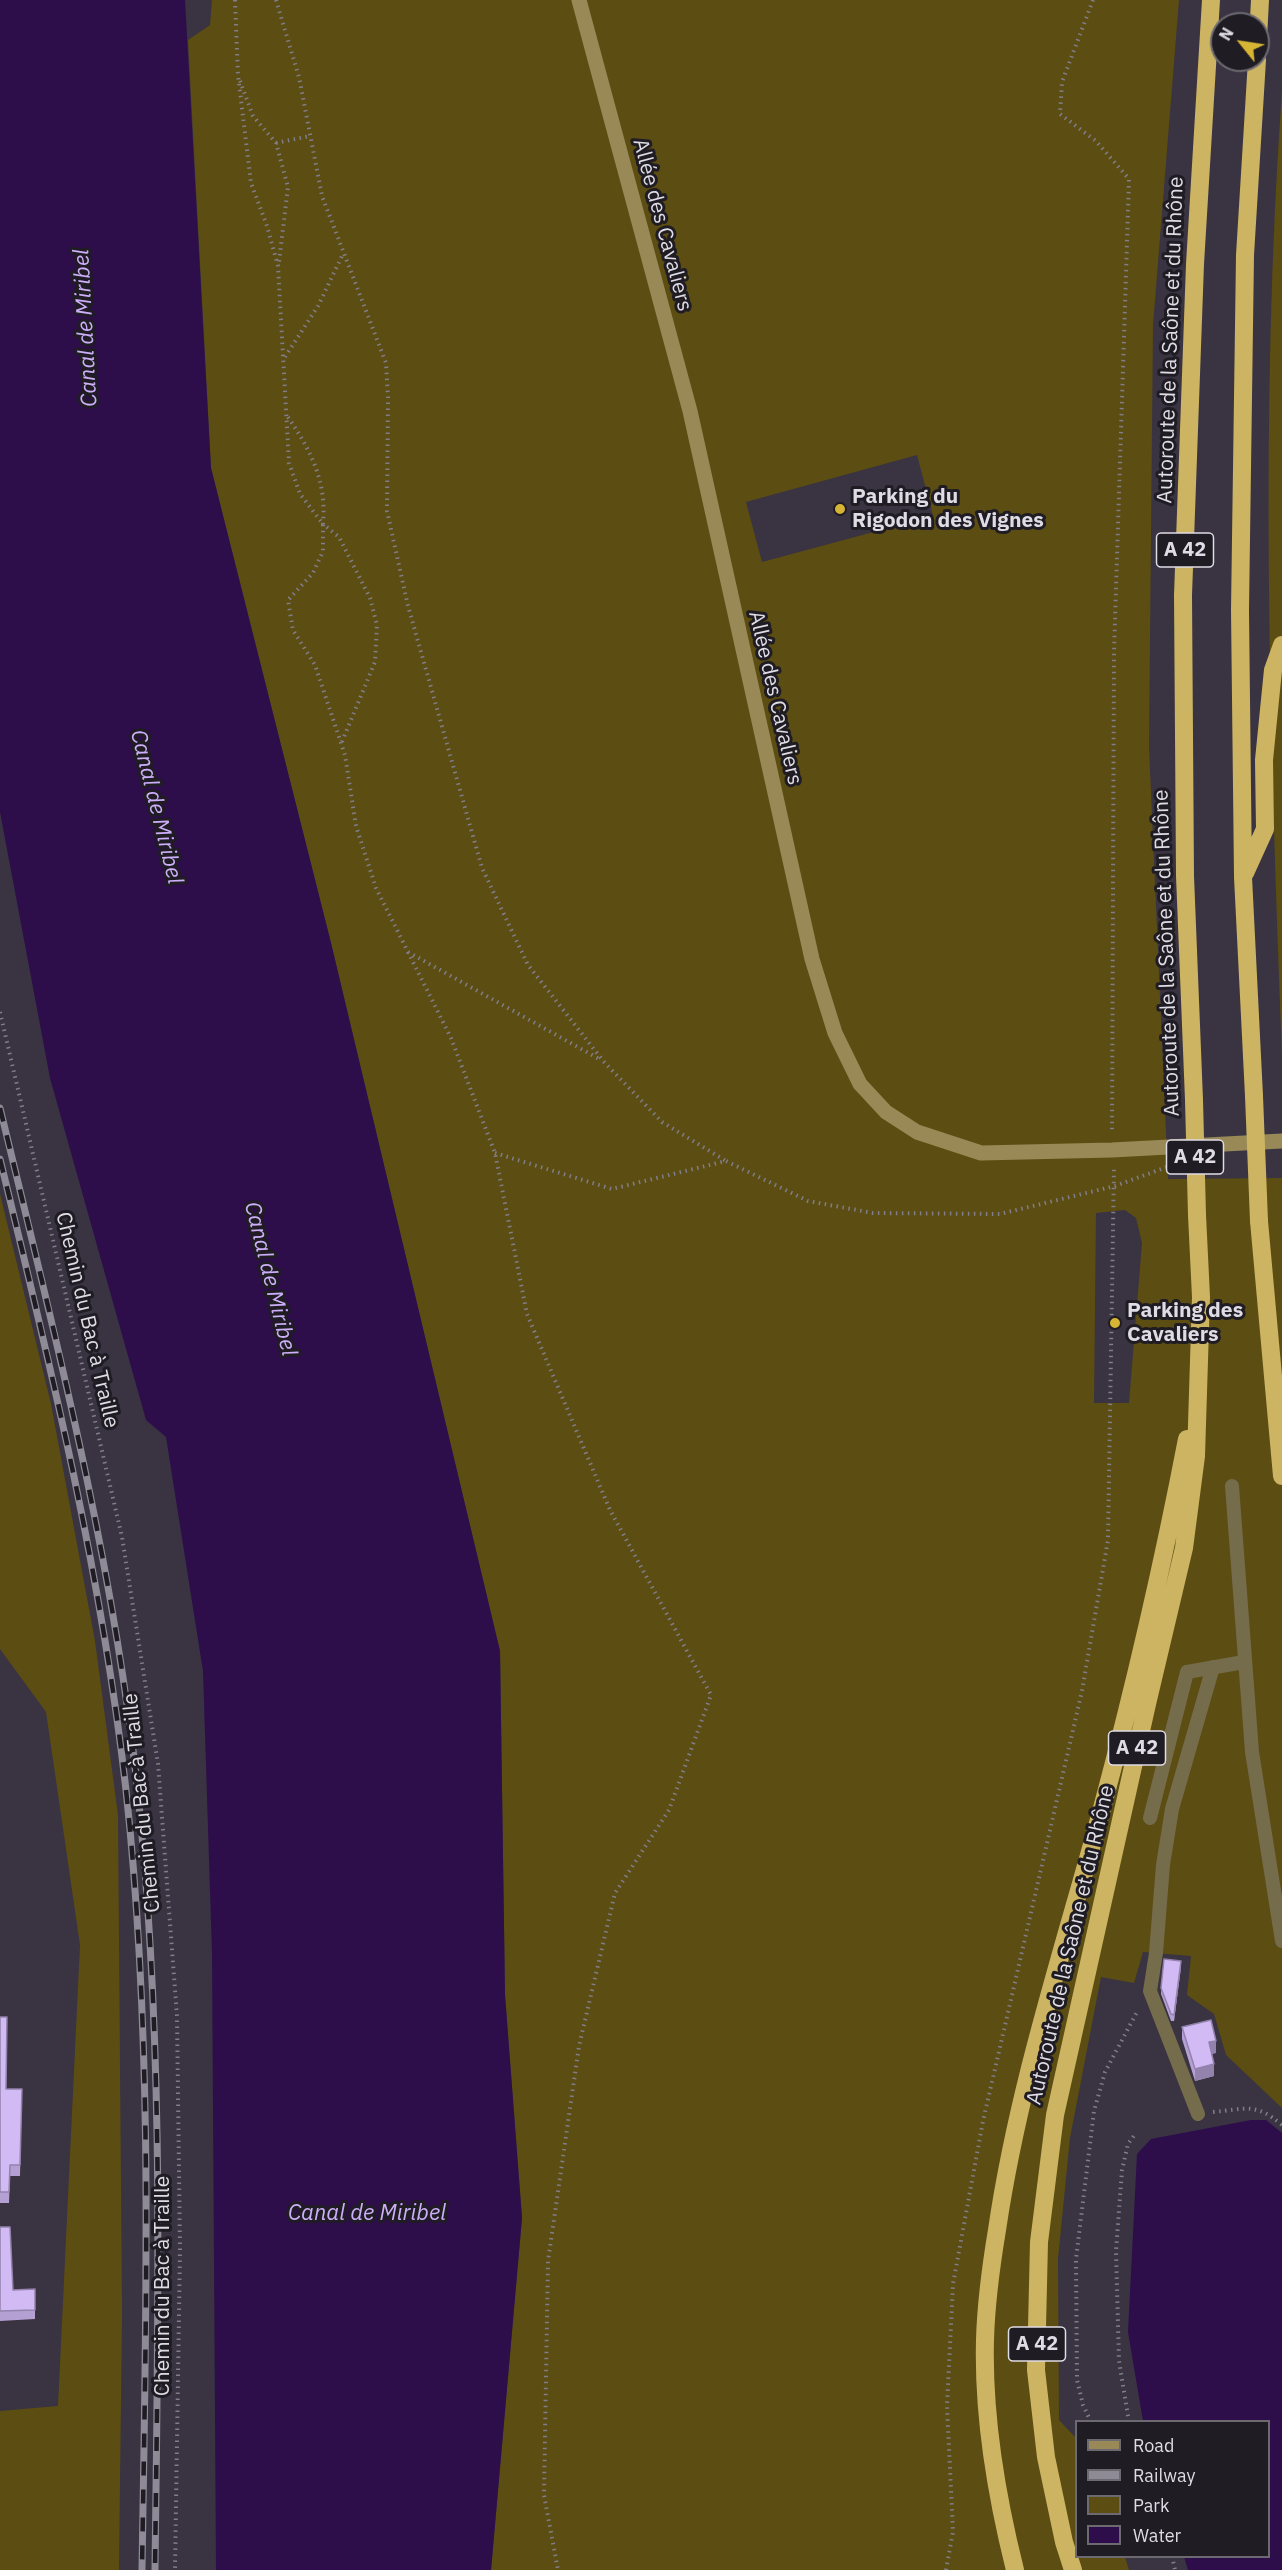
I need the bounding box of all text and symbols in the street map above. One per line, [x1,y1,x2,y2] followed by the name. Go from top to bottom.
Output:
[1210,12,1270,72] north arrow
[1215,24,1238,44] text: N
[627,136,697,314] street label: Allée des Cavaliers
[1153,176,1189,504] street label: Autoroute de la Saône et du Rhône
[69,248,103,408] water label: Canal de Miribel
[852,484,1044,534] place label: Parking du Rigodon des Vignes
[833,502,847,516] marker: Parking du Rigodon des Vignes
[1156,533,1214,567] road number: A 42
[743,609,807,787] street label: Allée des Cavaliers
[124,727,188,887] water label: Canal de Miribel
[1149,789,1185,1117] street label: Autoroute de la Saône et du Rhône
[1166,1140,1224,1174] road number: A 42
[238,1199,302,1359] water label: Canal de Miribel
[50,1210,124,1430] street label: Chemin du Bac à Traille
[1127,1298,1243,1348] place label: Parking des Cavaliers
[1108,1316,1122,1330] marker: Parking des Cavaliers
[118,1692,166,1914] street label: Chemin du Bac à Traille
[1108,1731,1166,1765] road number: A 42
[1022,1783,1120,2107] street label: Autoroute de la Saône et du Rhône
[150,2176,176,2396] street label: Chemin du Bac à Traille
[288,2201,446,2227] water label: Canal de Miribel
[1008,2327,1066,2361] road number: A 42
[1075,2420,1270,2558] legend
[1133,2434,1174,2457] text: Road
[1133,2464,1195,2487] text: Railway
[1133,2494,1169,2517] text: Park
[1133,2524,1181,2547] text: Water

